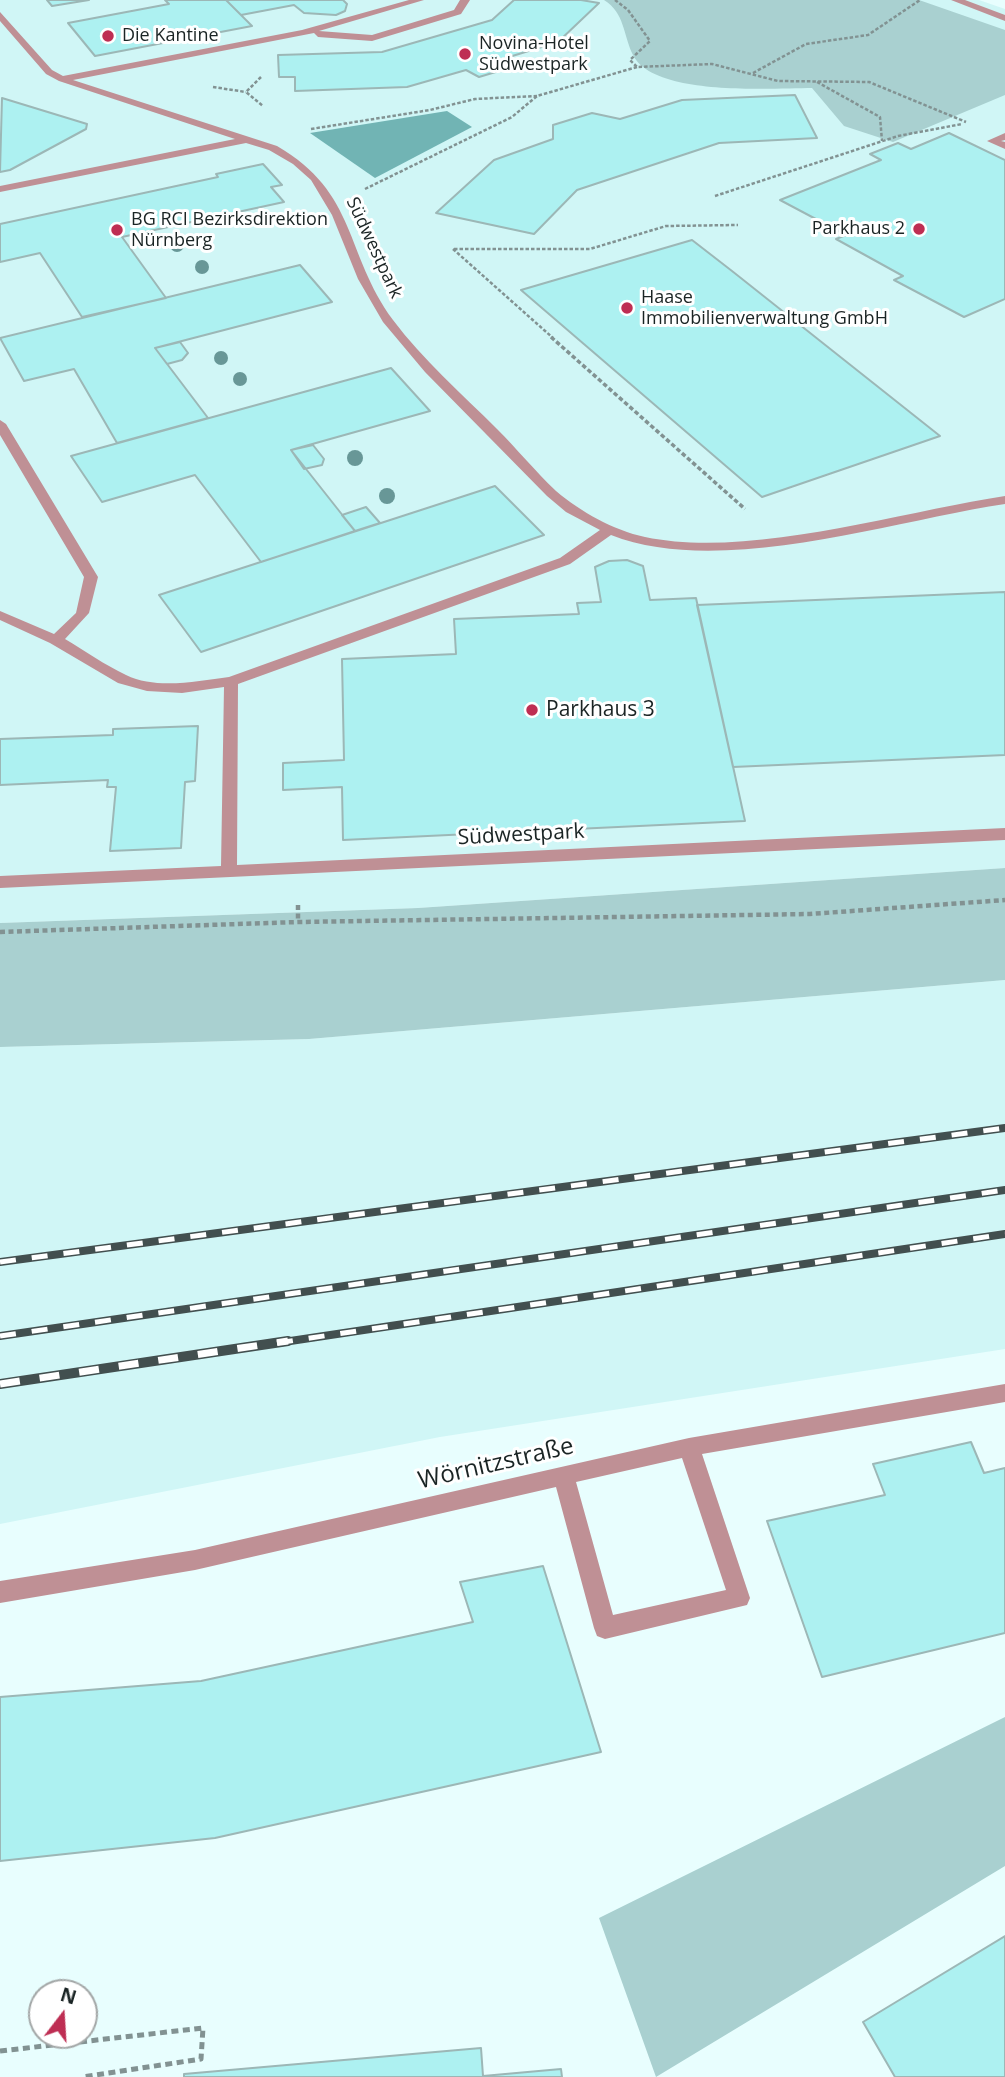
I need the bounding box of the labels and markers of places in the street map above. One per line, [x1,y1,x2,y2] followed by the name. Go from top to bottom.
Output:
[122,25,219,47] place label: Die Kantine
[100,28,116,44] marker: Die Kantine
[479,33,589,76] place label: Novina-Hotel Südwestpark
[457,46,473,62] marker: Novina-Hotel Südwestpark
[131,209,328,252] place label: BG RCI Bezirksdirektion Nürnberg
[812,218,905,240] place label: Parkhaus 2
[911,221,927,237] marker: Parkhaus 2
[109,222,125,238] marker: BG RCI Bezirksdirektion Nürnberg
[641,287,888,330] place label: Haase Immobilienverwaltung GmbH
[619,300,635,316] marker: Haase Immobilienverwaltung GmbH
[546,697,655,723] place label: Parkhaus 3
[524,702,540,718] marker: Parkhaus 3

